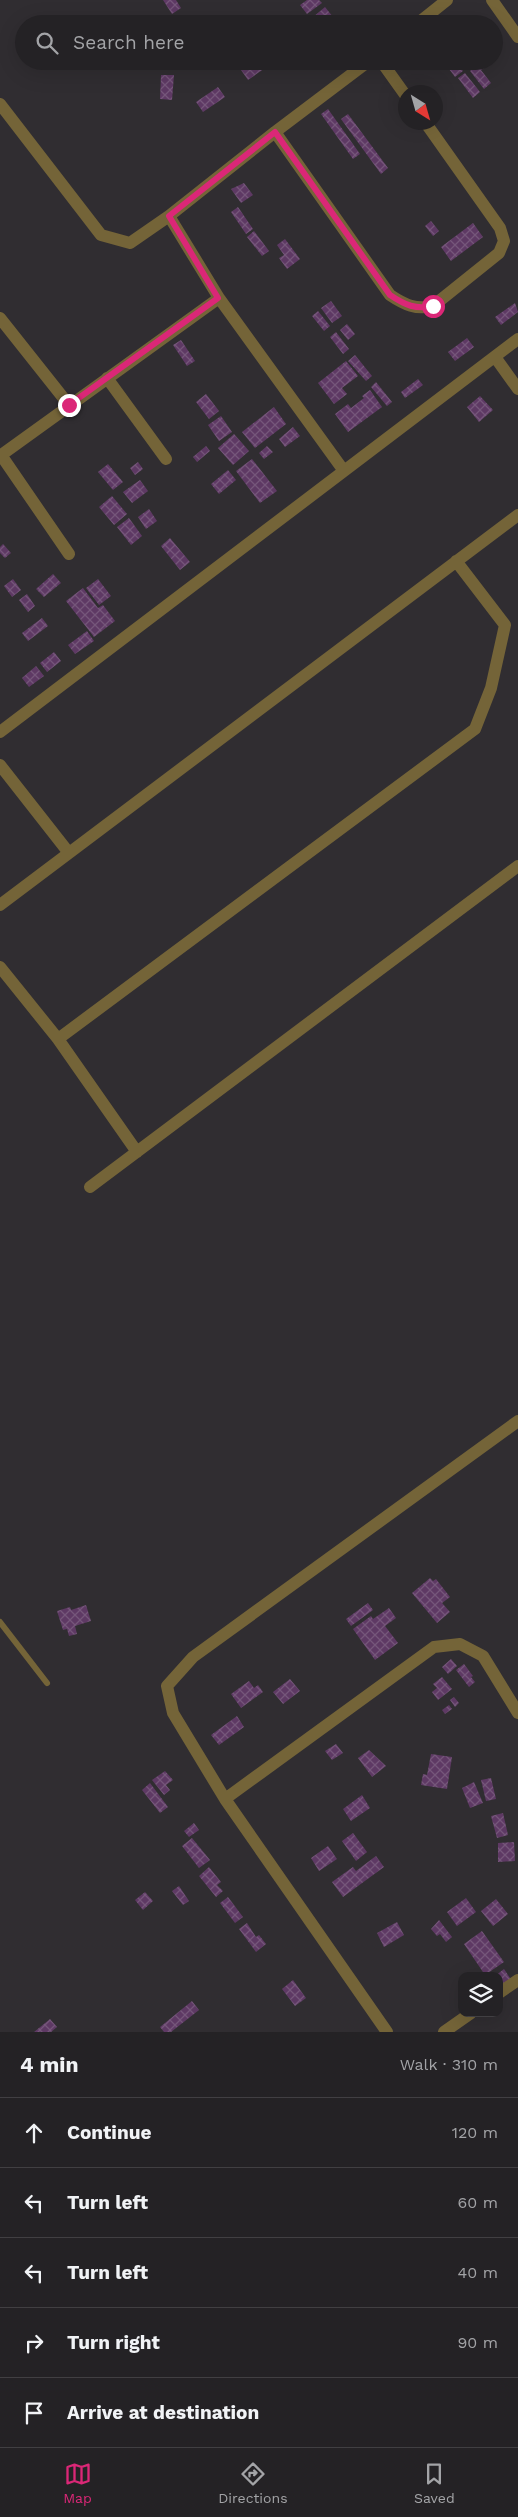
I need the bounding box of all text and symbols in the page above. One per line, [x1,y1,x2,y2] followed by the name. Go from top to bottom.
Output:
[15,15,503,70] search box
[33,29,61,57] icon: search
[73,31,184,54] text: Search here
[398,85,443,130] north arrow
[422,295,445,318] route start
[58,394,81,417] route end
[458,1972,503,2017] map controls
[458,1972,503,2017] button: layers
[20,2052,78,2077] text: 4 min
[400,2055,498,2074] text: Walk · 310 m
[20,2119,48,2147] icon: ahead
[67,2121,151,2144] text: Continue
[452,2123,498,2142] text: 120 m
[20,2189,48,2217] icon: left
[67,2191,148,2214] text: Turn left
[458,2193,498,2212] text: 60 m
[20,2259,48,2287] icon: left
[67,2261,148,2284] text: Turn left
[458,2263,498,2282] text: 40 m
[20,2329,48,2357] icon: right
[67,2331,160,2354] text: Turn right
[457,2333,498,2352] text: 90 m
[20,2399,48,2427] icon: arrive
[67,2401,259,2424] text: Arrive at destination
[63,2460,92,2506] tab: Map
[218,2460,288,2506] tab: Directions
[414,2460,455,2506] tab: Saved

